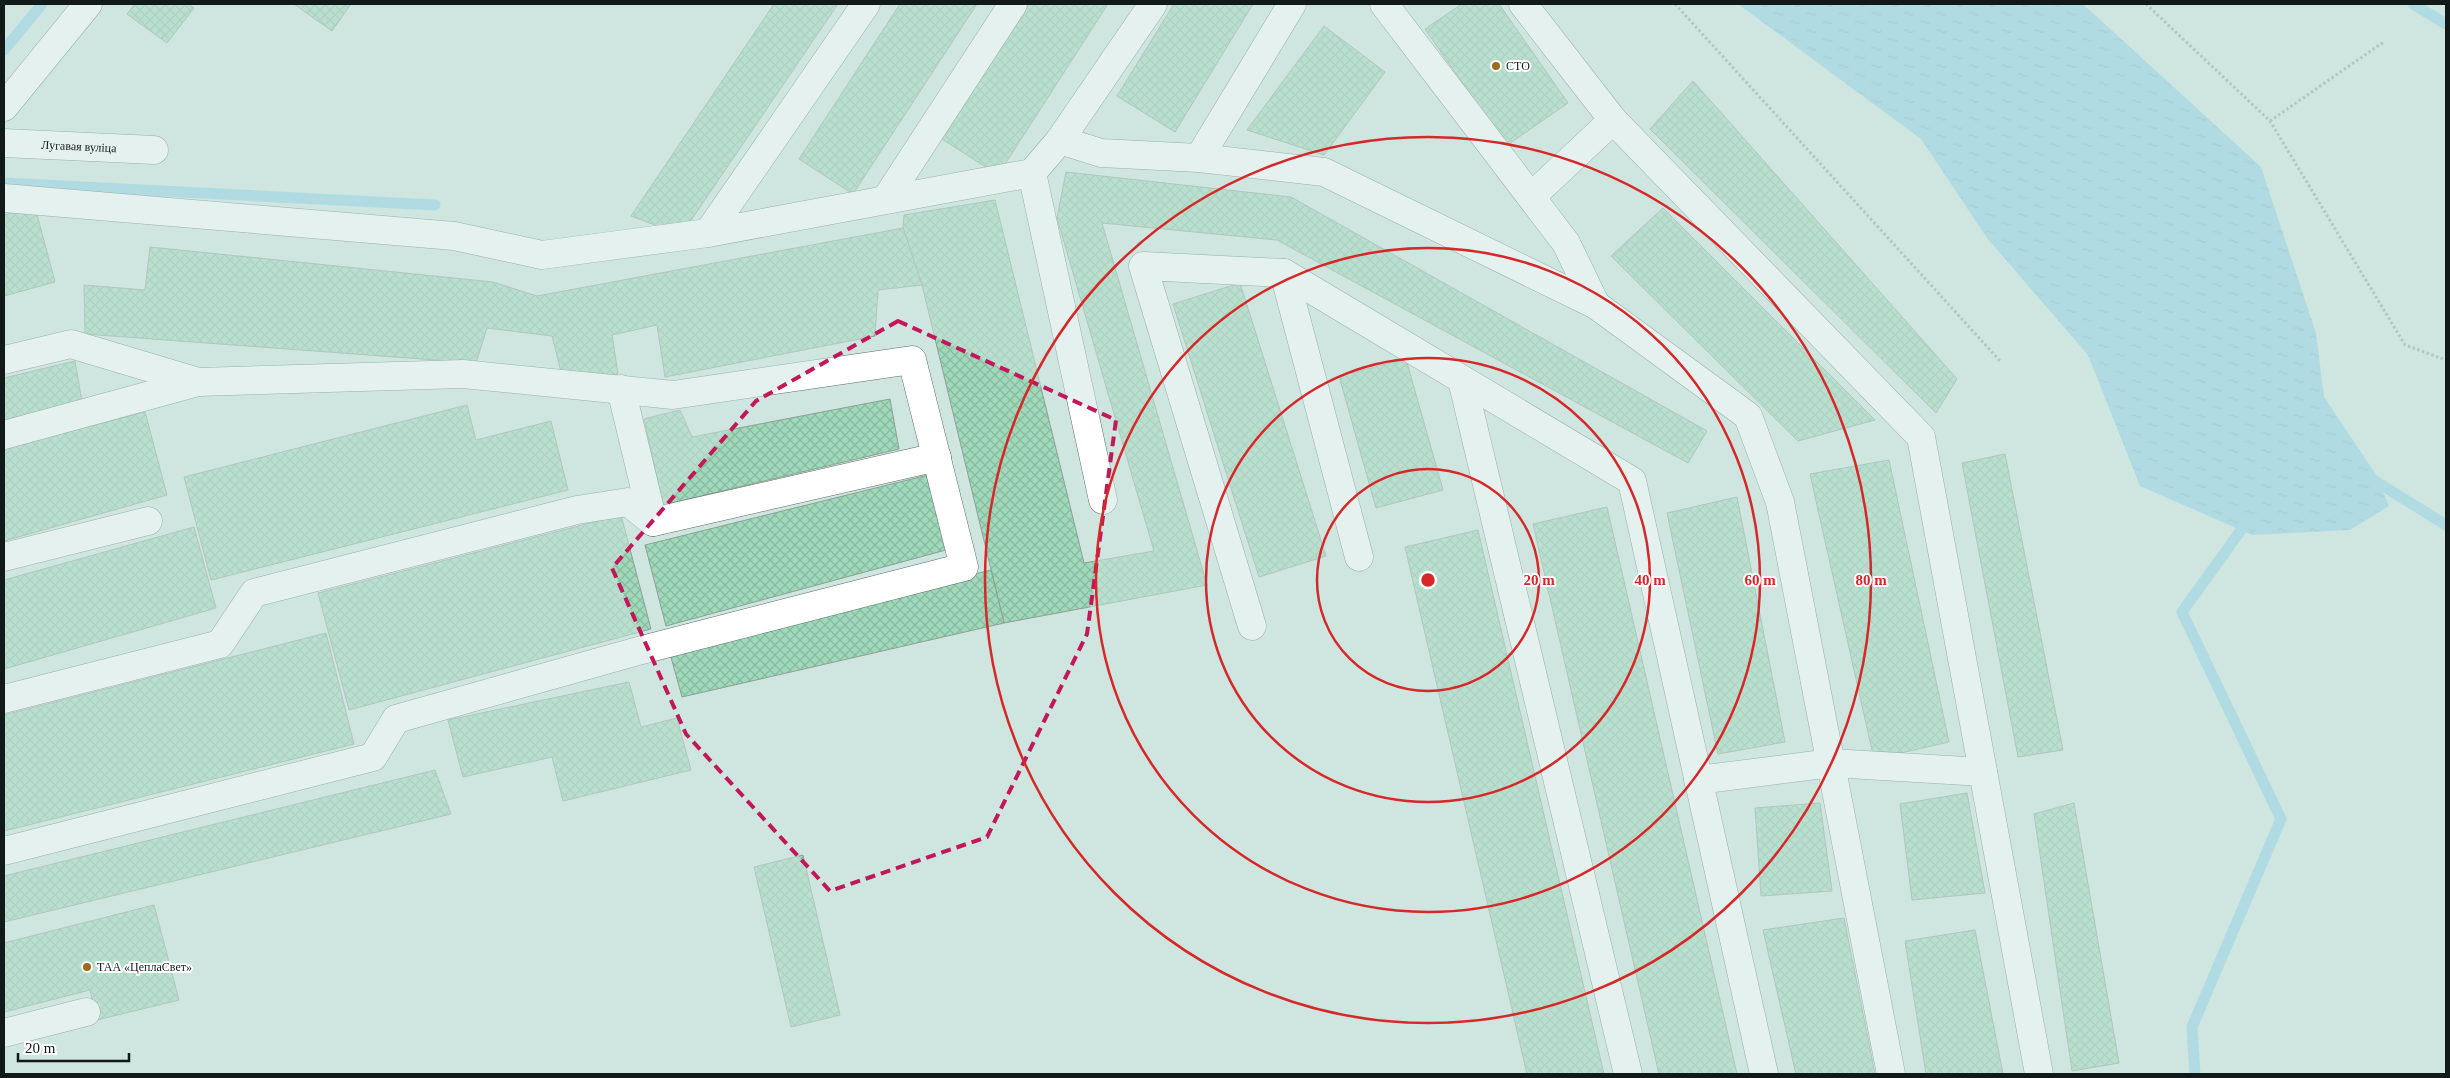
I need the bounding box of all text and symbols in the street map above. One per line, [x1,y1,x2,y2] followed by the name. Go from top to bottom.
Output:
[1506,59,1530,73] place label: СТО
[1490,60,1502,72] marker: СТО
[41,138,118,155] street label: Лугавая вуліца
[1419,571,1437,589] centre of rings
[1523,572,1555,588] text: 20 m
[1634,572,1666,588] text: 40 m
[1744,572,1776,588] text: 60 m
[1855,572,1887,588] text: 80 m
[97,960,192,974] place label: ТАА «ЦеплаСвет»
[81,961,93,973] marker: ТАА «ЦеплаСвет»
[18,1030,129,1062] scale bar
[25,1040,56,1056] text: 20 m

